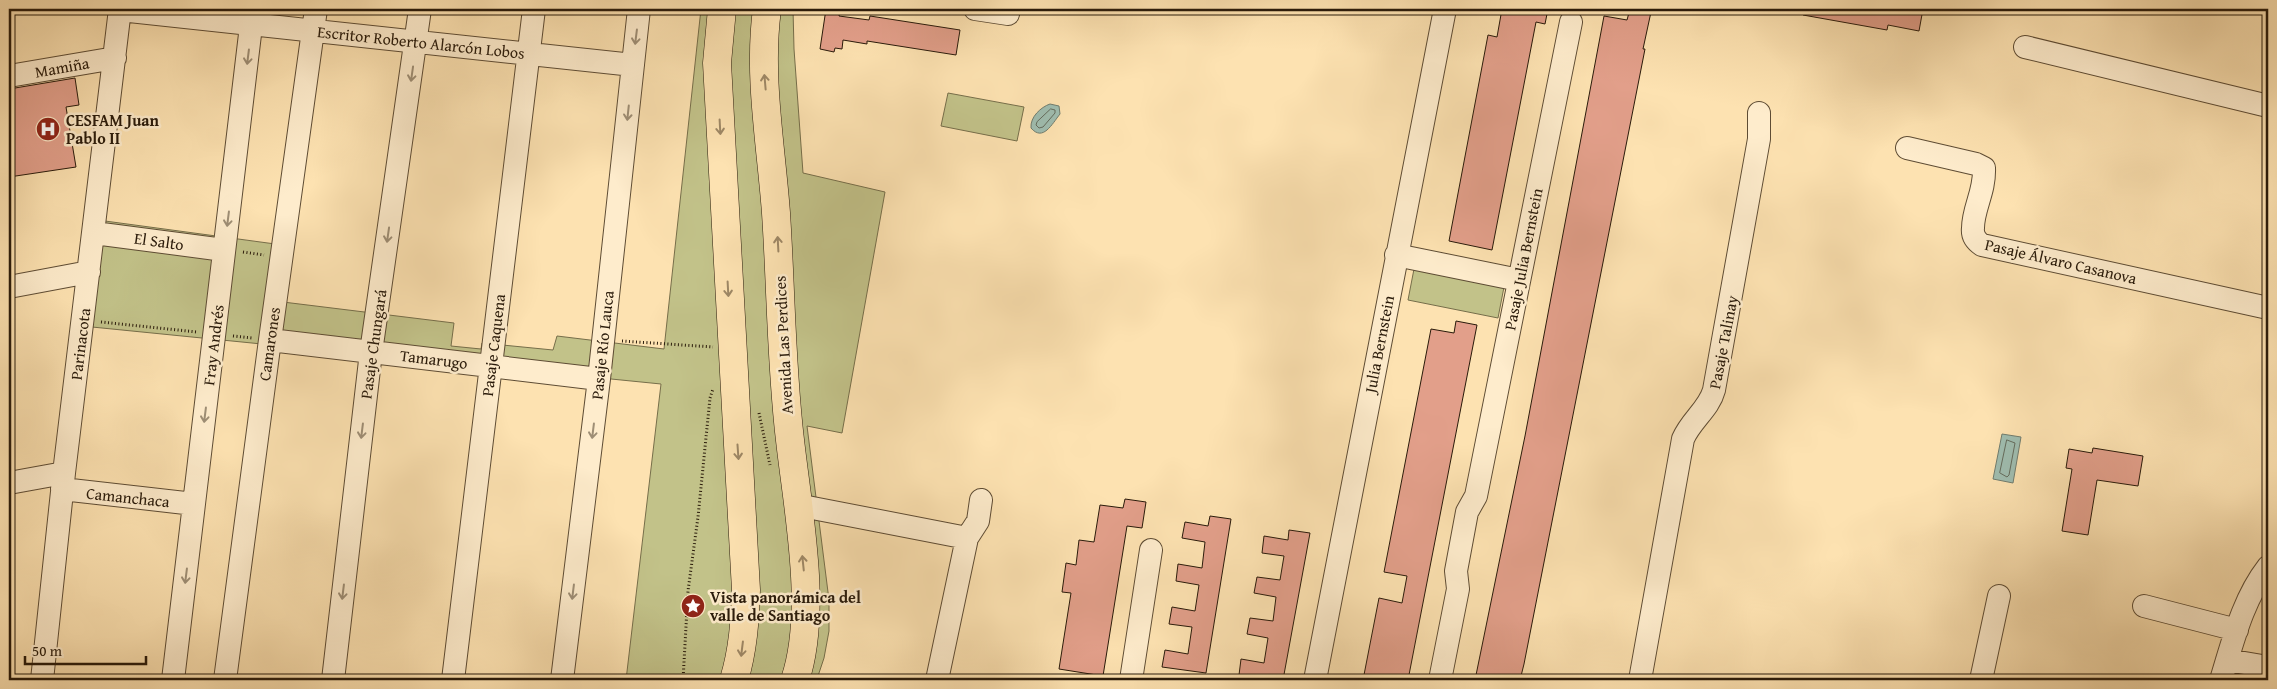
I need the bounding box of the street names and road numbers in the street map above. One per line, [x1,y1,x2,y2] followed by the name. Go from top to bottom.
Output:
[316,19,526,65] street label: Escritor Roberto Alarcón Lobos
[33,50,91,84] street label: Mamiña
[1497,186,1549,332] street label: Pasaje Julia Bernstein
[133,226,185,256] street label: El Salto
[1983,232,2140,290] street label: Pasaje Álvaro Casanova
[767,275,799,415] street label: Avenida Las Perdices
[353,287,393,400] street label: Pasaje Chungará
[584,289,620,401] street label: Pasaje Río Lauca
[475,292,511,397] street label: Pasaje Caquena
[1357,293,1400,397] street label: Julia Bernstein
[1702,293,1744,391] street label: Pasaje Talinay
[196,303,230,387] street label: Fray Andrés
[64,306,96,381] street label: Parinacota
[252,306,286,382] street label: Camarones
[399,343,469,375] street label: Tamarugo
[85,481,171,513] street label: Camanchaca

